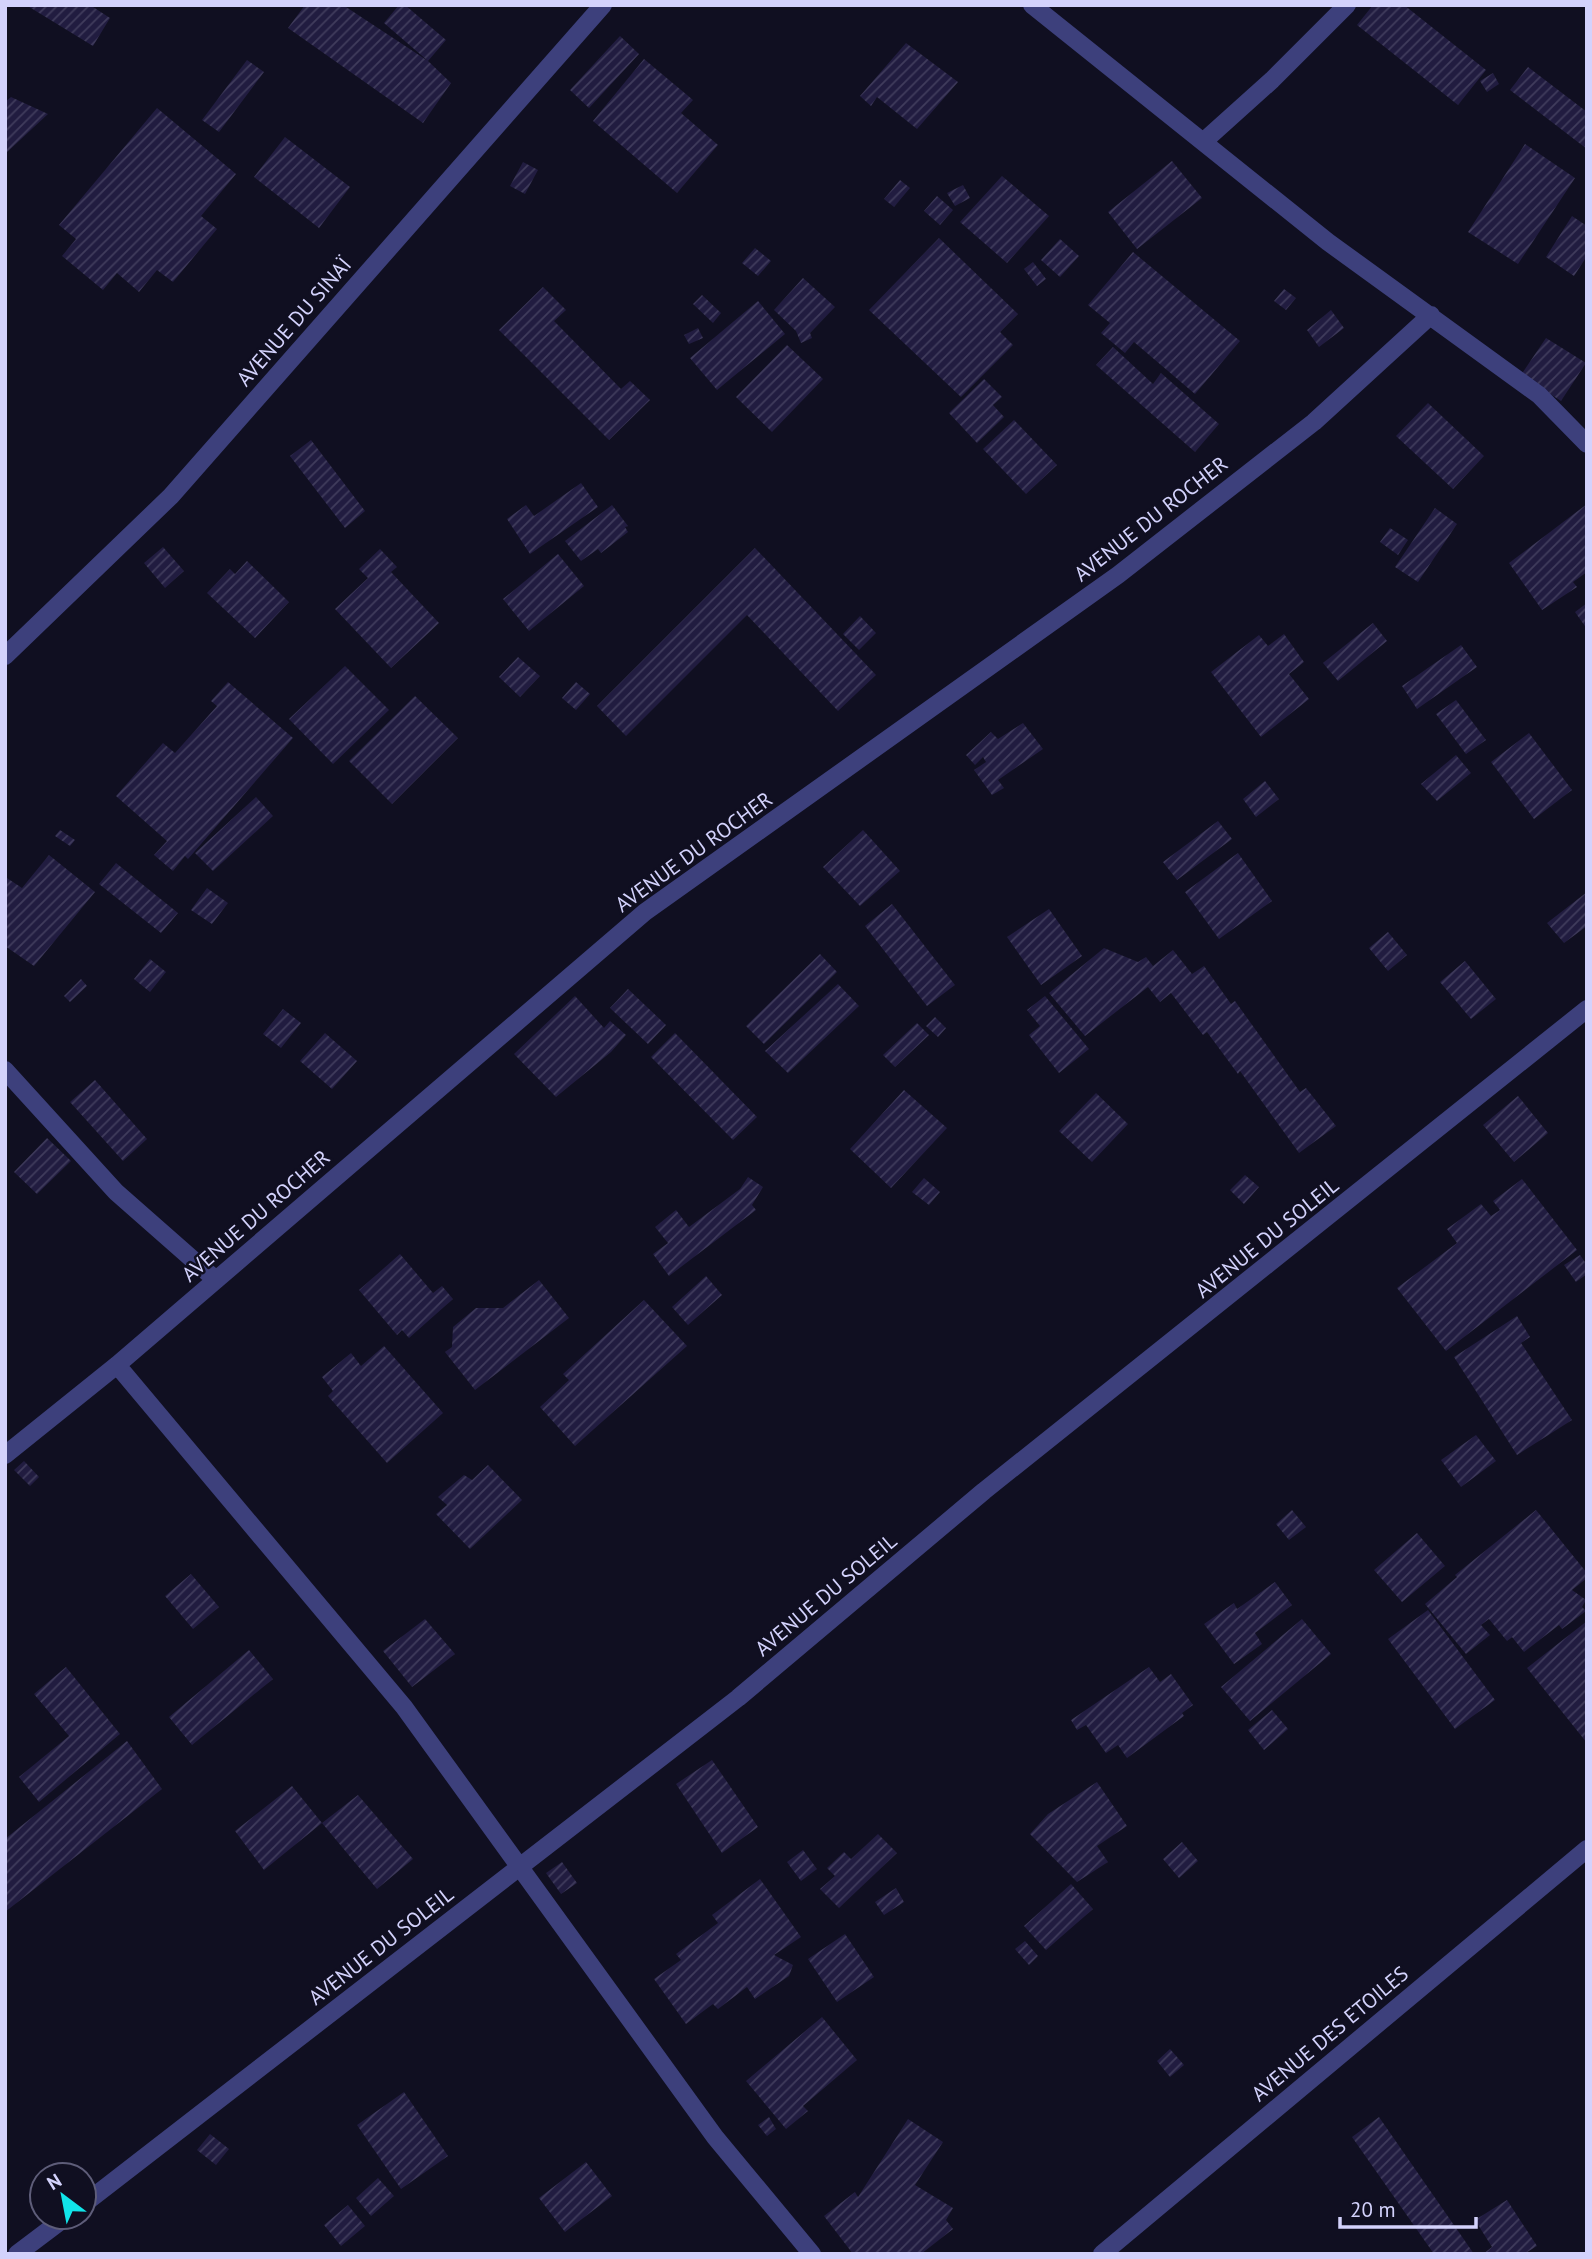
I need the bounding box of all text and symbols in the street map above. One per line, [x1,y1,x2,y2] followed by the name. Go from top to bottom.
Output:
[230,251,358,392] street label: AVENUE DU SINAÏ
[1068,450,1233,587] street label: AVENUE DU ROCHER
[610,785,778,918] street label: AVENUE DU ROCHER
[176,1144,335,1287] street label: AVENUE DU ROCHER
[1189,1171,1344,1304] street label: AVENUE DU SOLEIL
[749,1527,902,1662] street label: AVENUE DU SOLEIL
[303,1880,459,2011] street label: AVENUE DU SOLEIL
[1246,1960,1414,2107] street label: AVENUE DES ETOILES
[28,2161,98,2231] north arrow
[42,2168,66,2195] text: N
[1340,2186,1476,2230] scale bar
[1350,2196,1396,2223] text: 20 m

